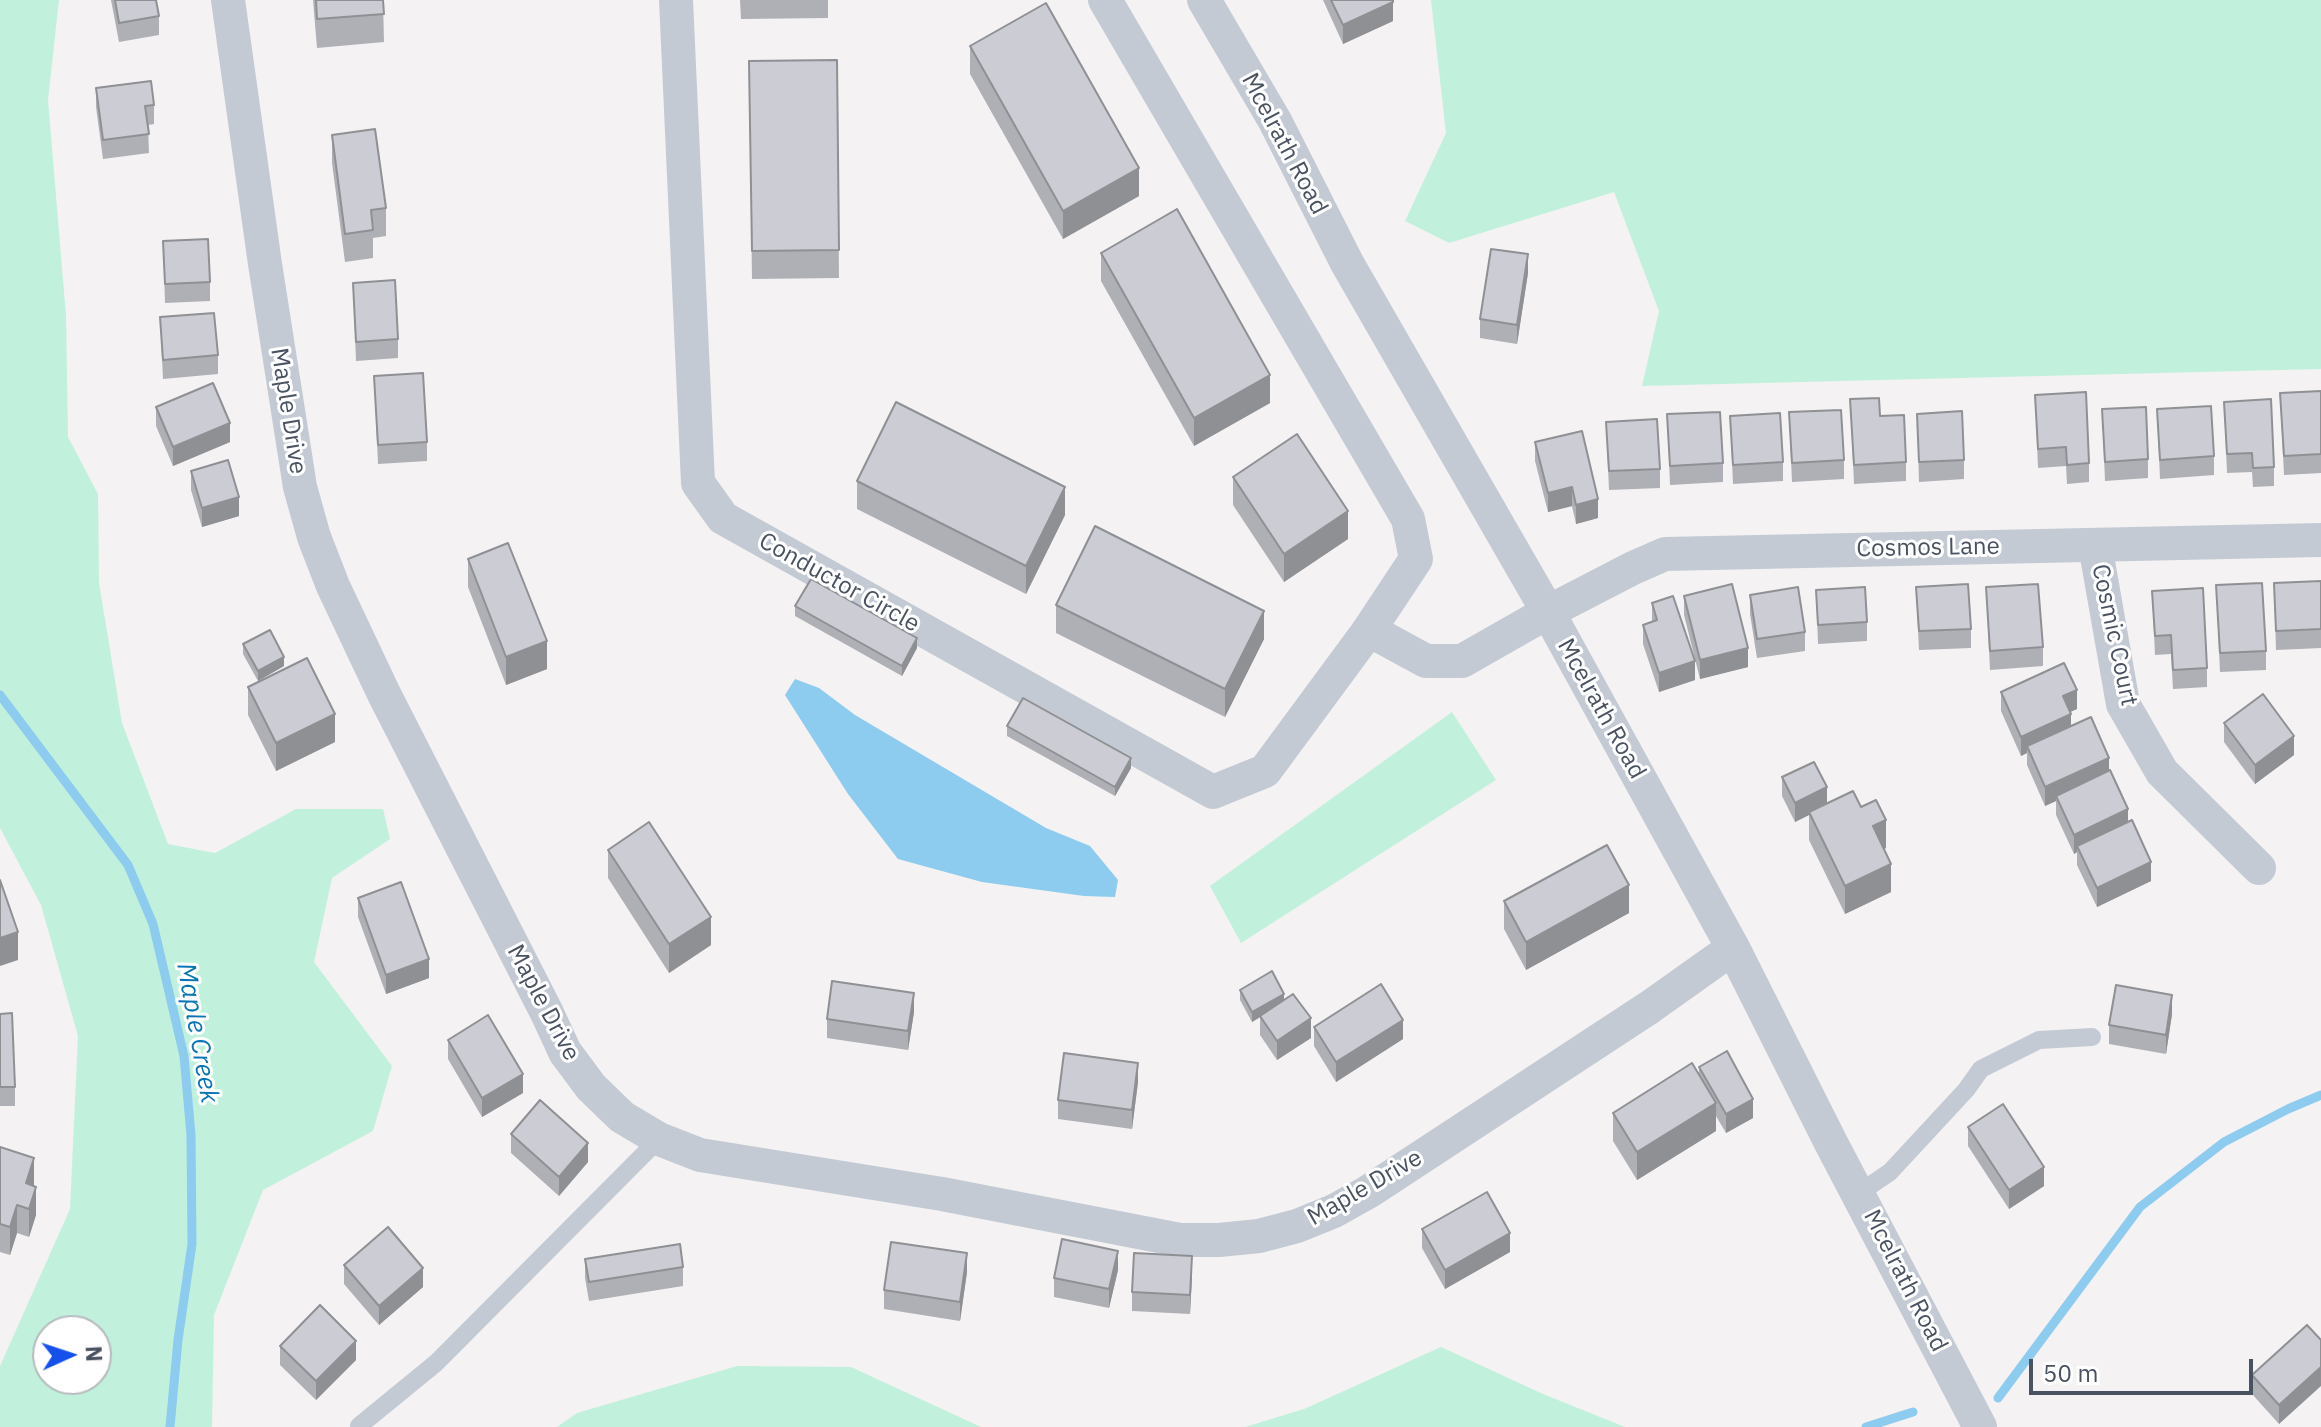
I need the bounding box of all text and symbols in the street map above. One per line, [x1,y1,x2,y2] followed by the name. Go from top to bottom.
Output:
[1235,69,1333,219] street label: Mcelrath Road
[264,346,312,476] street label: Maple Drive
[754,527,924,639] street label: Conductor Circle
[1856,532,2000,564] street label: Cosmos Lane
[2085,562,2143,708] street label: Cosmic Court
[1551,634,1651,784] street label: Mcelrath Road
[500,940,586,1066] street label: Maple Drive
[169,960,225,1106] water label: Maple Creek
[1303,1144,1427,1232] street label: Maple Drive
[1857,1205,1953,1357] street label: Mcelrath Road
[32,1315,112,1395] north arrow
[2033,1343,2257,1393] scale bar
[80,1345,109,1363] text: N
[2043,1357,2098,1389] text: 50 m

